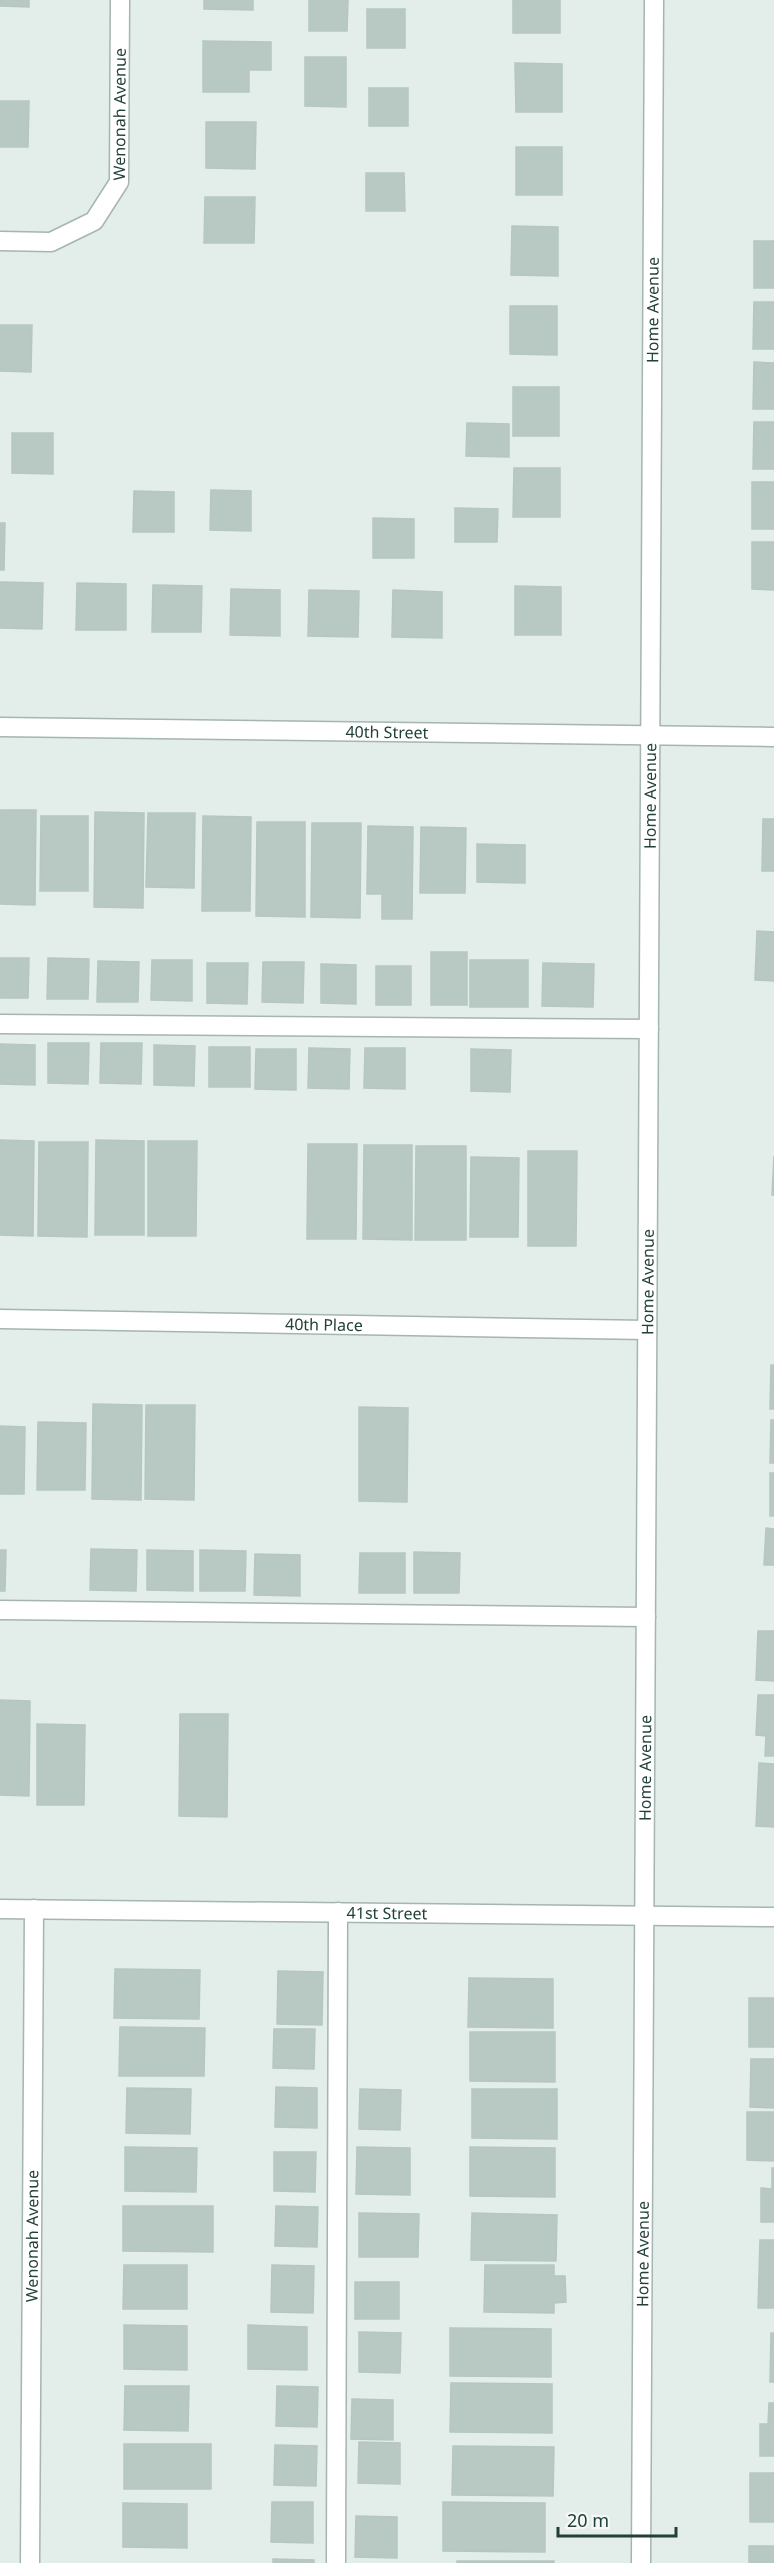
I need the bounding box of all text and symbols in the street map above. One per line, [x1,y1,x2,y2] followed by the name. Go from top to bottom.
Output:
[108,48,131,180] street label: Wenonah Avenue
[641,257,664,363] street label: Home Avenue
[345,720,429,744] street label: 40th Street
[639,743,661,849] street label: Home Avenue
[636,1229,659,1335] street label: Home Avenue
[285,1313,363,1336] street label: 40th Place
[634,1715,656,1821] street label: Home Avenue
[347,1902,428,1924] street label: 41st Street
[21,2170,43,2302] street label: Wenonah Avenue
[631,2201,654,2307] street label: Home Avenue
[558,2500,676,2538] scale bar
[567,2508,609,2532] text: 20 m

